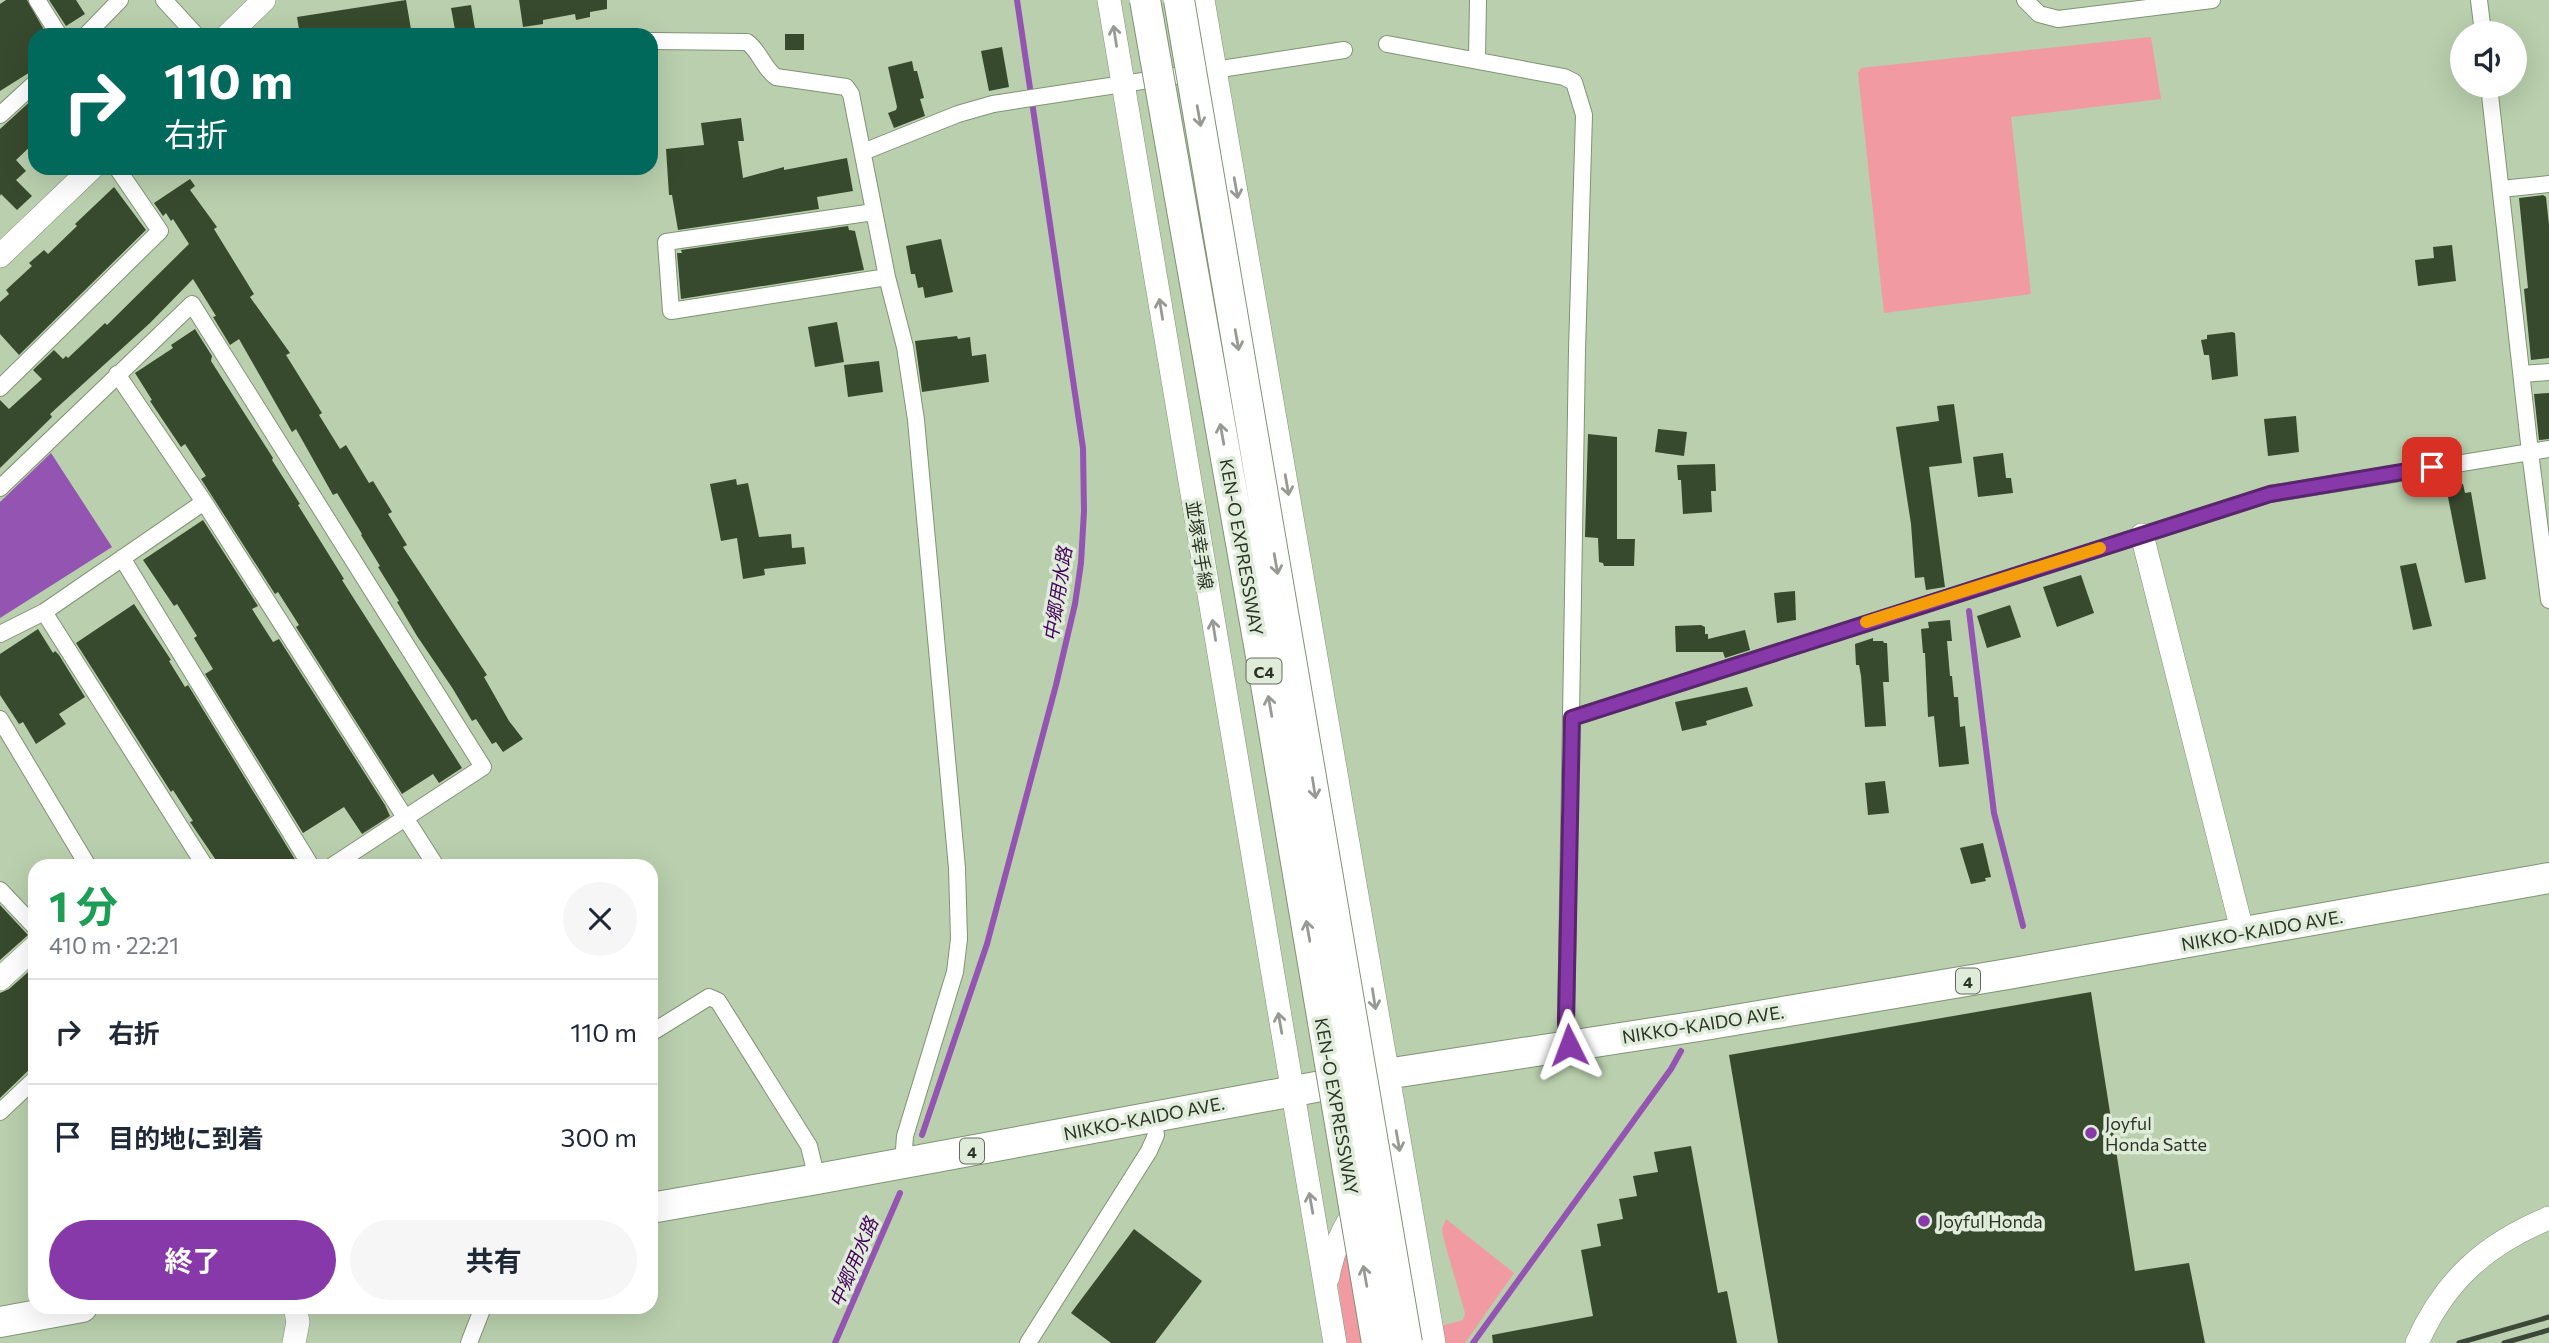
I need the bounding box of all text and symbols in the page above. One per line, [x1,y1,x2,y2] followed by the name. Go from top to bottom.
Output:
[2450,21,2527,98] map controls
[2450,21,2527,98] button: sound
[1108,25,1121,48] one-way arrow
[164,49,293,109] text: 110 m
[49,56,140,147] icon: right
[1193,104,1206,126] one-way arrow
[164,113,228,153] text: 右折
[1230,176,1243,199] one-way arrow
[1154,298,1167,321] one-way arrow
[1231,328,1244,351] one-way arrow
[1215,423,1228,446] one-way arrow
[2402,437,2462,497] pin
[2413,448,2451,486] icon: arrive
[1216,457,1268,638] street label: KEN-O EXPRESSWAY
[1281,473,1294,496] one-way arrow
[1182,499,1218,591] street label: 並塚幸手線
[1038,543,1076,643] water label: 中郷用水路
[1270,552,1283,575] one-way arrow
[1207,619,1220,642] one-way arrow
[1246,658,1282,684] road number: C4
[1263,695,1276,718] one-way arrow
[1308,776,1321,799] one-way arrow
[49,879,118,931] text: 1 分
[563,882,637,956] button: close
[2179,905,2345,955] street label: NIKKO-KAIDO AVE.
[1301,920,1314,942] one-way arrow
[49,931,179,959] text: 410 m · 22:21
[1956,968,1980,993] road number: 4
[1368,987,1381,1010] one-way arrow
[1620,1000,1786,1048] street label: NIKKO-KAIDO AVE.
[1532,1008,1606,1082] position arrow
[1273,1012,1286,1035] one-way arrow
[49,1013,87,1051] icon: right
[570,1016,637,1047] text: 110 m
[1311,1016,1363,1197] street label: KEN-O EXPRESSWAY
[108,1017,160,1048] text: 右折
[1061,1092,1227,1144] street label: NIKKO-KAIDO AVE.
[2105,1112,2207,1155] place label: Joyful Honda Satte
[49,1118,87,1156] icon: arrive
[561,1121,637,1152] text: 300 m
[108,1122,264,1153] text: 目的地に到着
[2083,1125,2099,1141] marker: Joyful Honda Satte
[1392,1129,1405,1152] one-way arrow
[960,1138,984,1163] road number: 4
[1304,1192,1317,1215] one-way arrow
[1938,1210,2043,1232] place label: Joyful Honda
[824,1212,883,1310] water label: 中郷用水路
[1916,1213,1932,1229] marker: Joyful Honda
[49,1220,336,1300] button: 終了
[350,1220,637,1300] button: 共有
[1358,1265,1372,1288] one-way arrow

